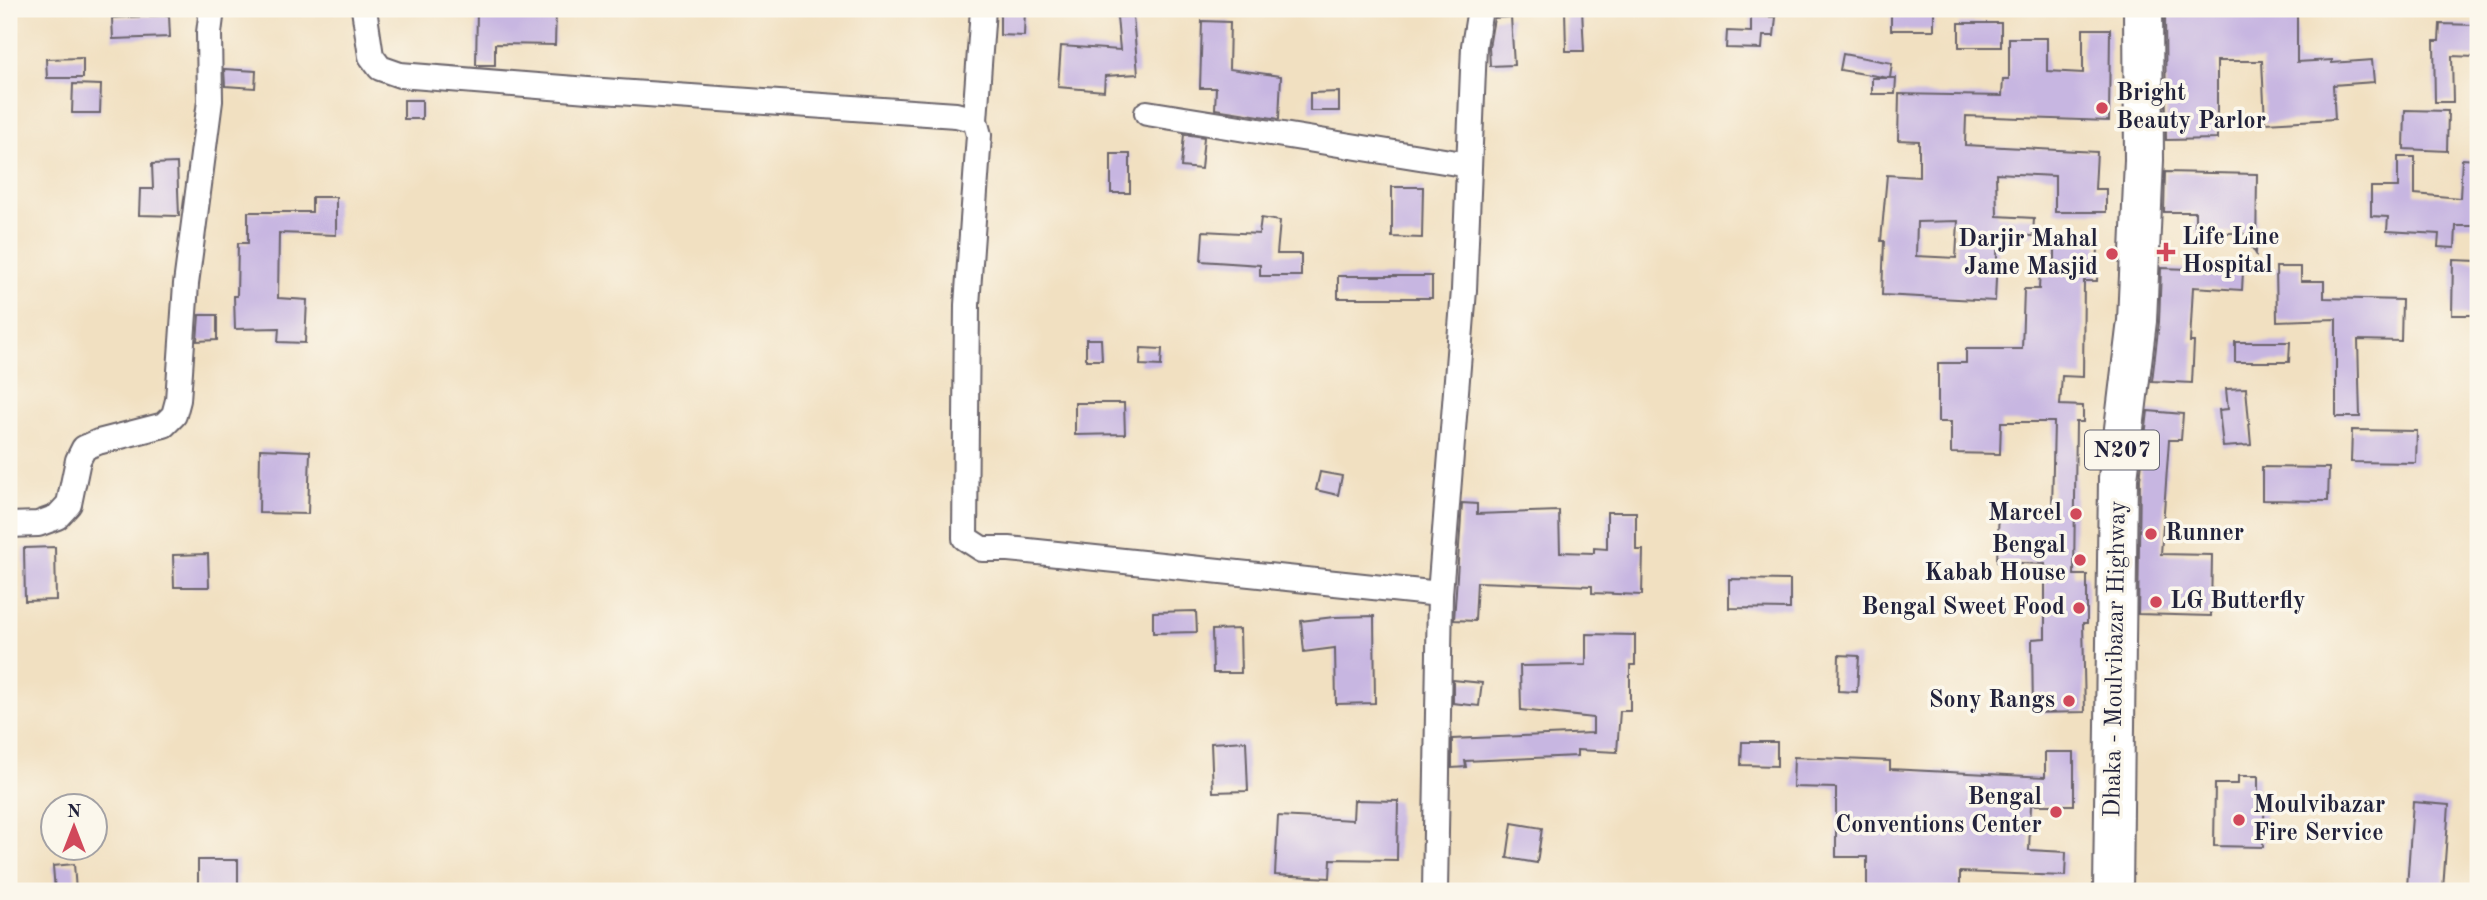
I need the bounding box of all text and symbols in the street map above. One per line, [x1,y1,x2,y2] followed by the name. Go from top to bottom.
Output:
[2116,82,2266,134] place label: Bright Beauty Parlor
[2094,100,2110,116] marker: Bright Beauty Parlor
[2182,226,2280,278] place label: Life Line Hospital
[1958,228,2098,280] place label: Darjir Mahal Jame Masjid
[2156,242,2176,262] marker: Life Line Hospital
[2104,246,2120,262] marker: Darjir Mahal Jame Masjid
[2085,431,2159,470] road number: N207
[2101,500,2131,818] street label: Dhaka - Moulvibazar Highway
[1988,502,2062,526] place label: Marcel
[2068,506,2084,522] marker: Marcel
[2165,522,2244,546] place label: Runner
[2143,526,2159,542] marker: Runner
[1924,534,2066,586] place label: Bengal Kabab House
[2072,552,2088,568] marker: Bengal Kabab House
[2170,590,2306,614] place label: LG Butterfly
[2148,594,2164,610] marker: LG Butterfly
[1861,596,2065,620] place label: Bengal Sweet Food
[2071,600,2087,616] marker: Bengal Sweet Food
[1929,689,2055,713] place label: Sony Rangs
[2061,693,2077,709] marker: Sony Rangs
[1835,786,2042,838] place label: Bengal Conventions Center
[38,792,108,862] north arrow
[2253,794,2385,846] place label: Moulvibazar Fire Service
[67,803,82,822] text: N
[2048,804,2064,820] marker: Bengal Conventions Center
[2231,812,2247,828] marker: Moulvibazar Fire Service

